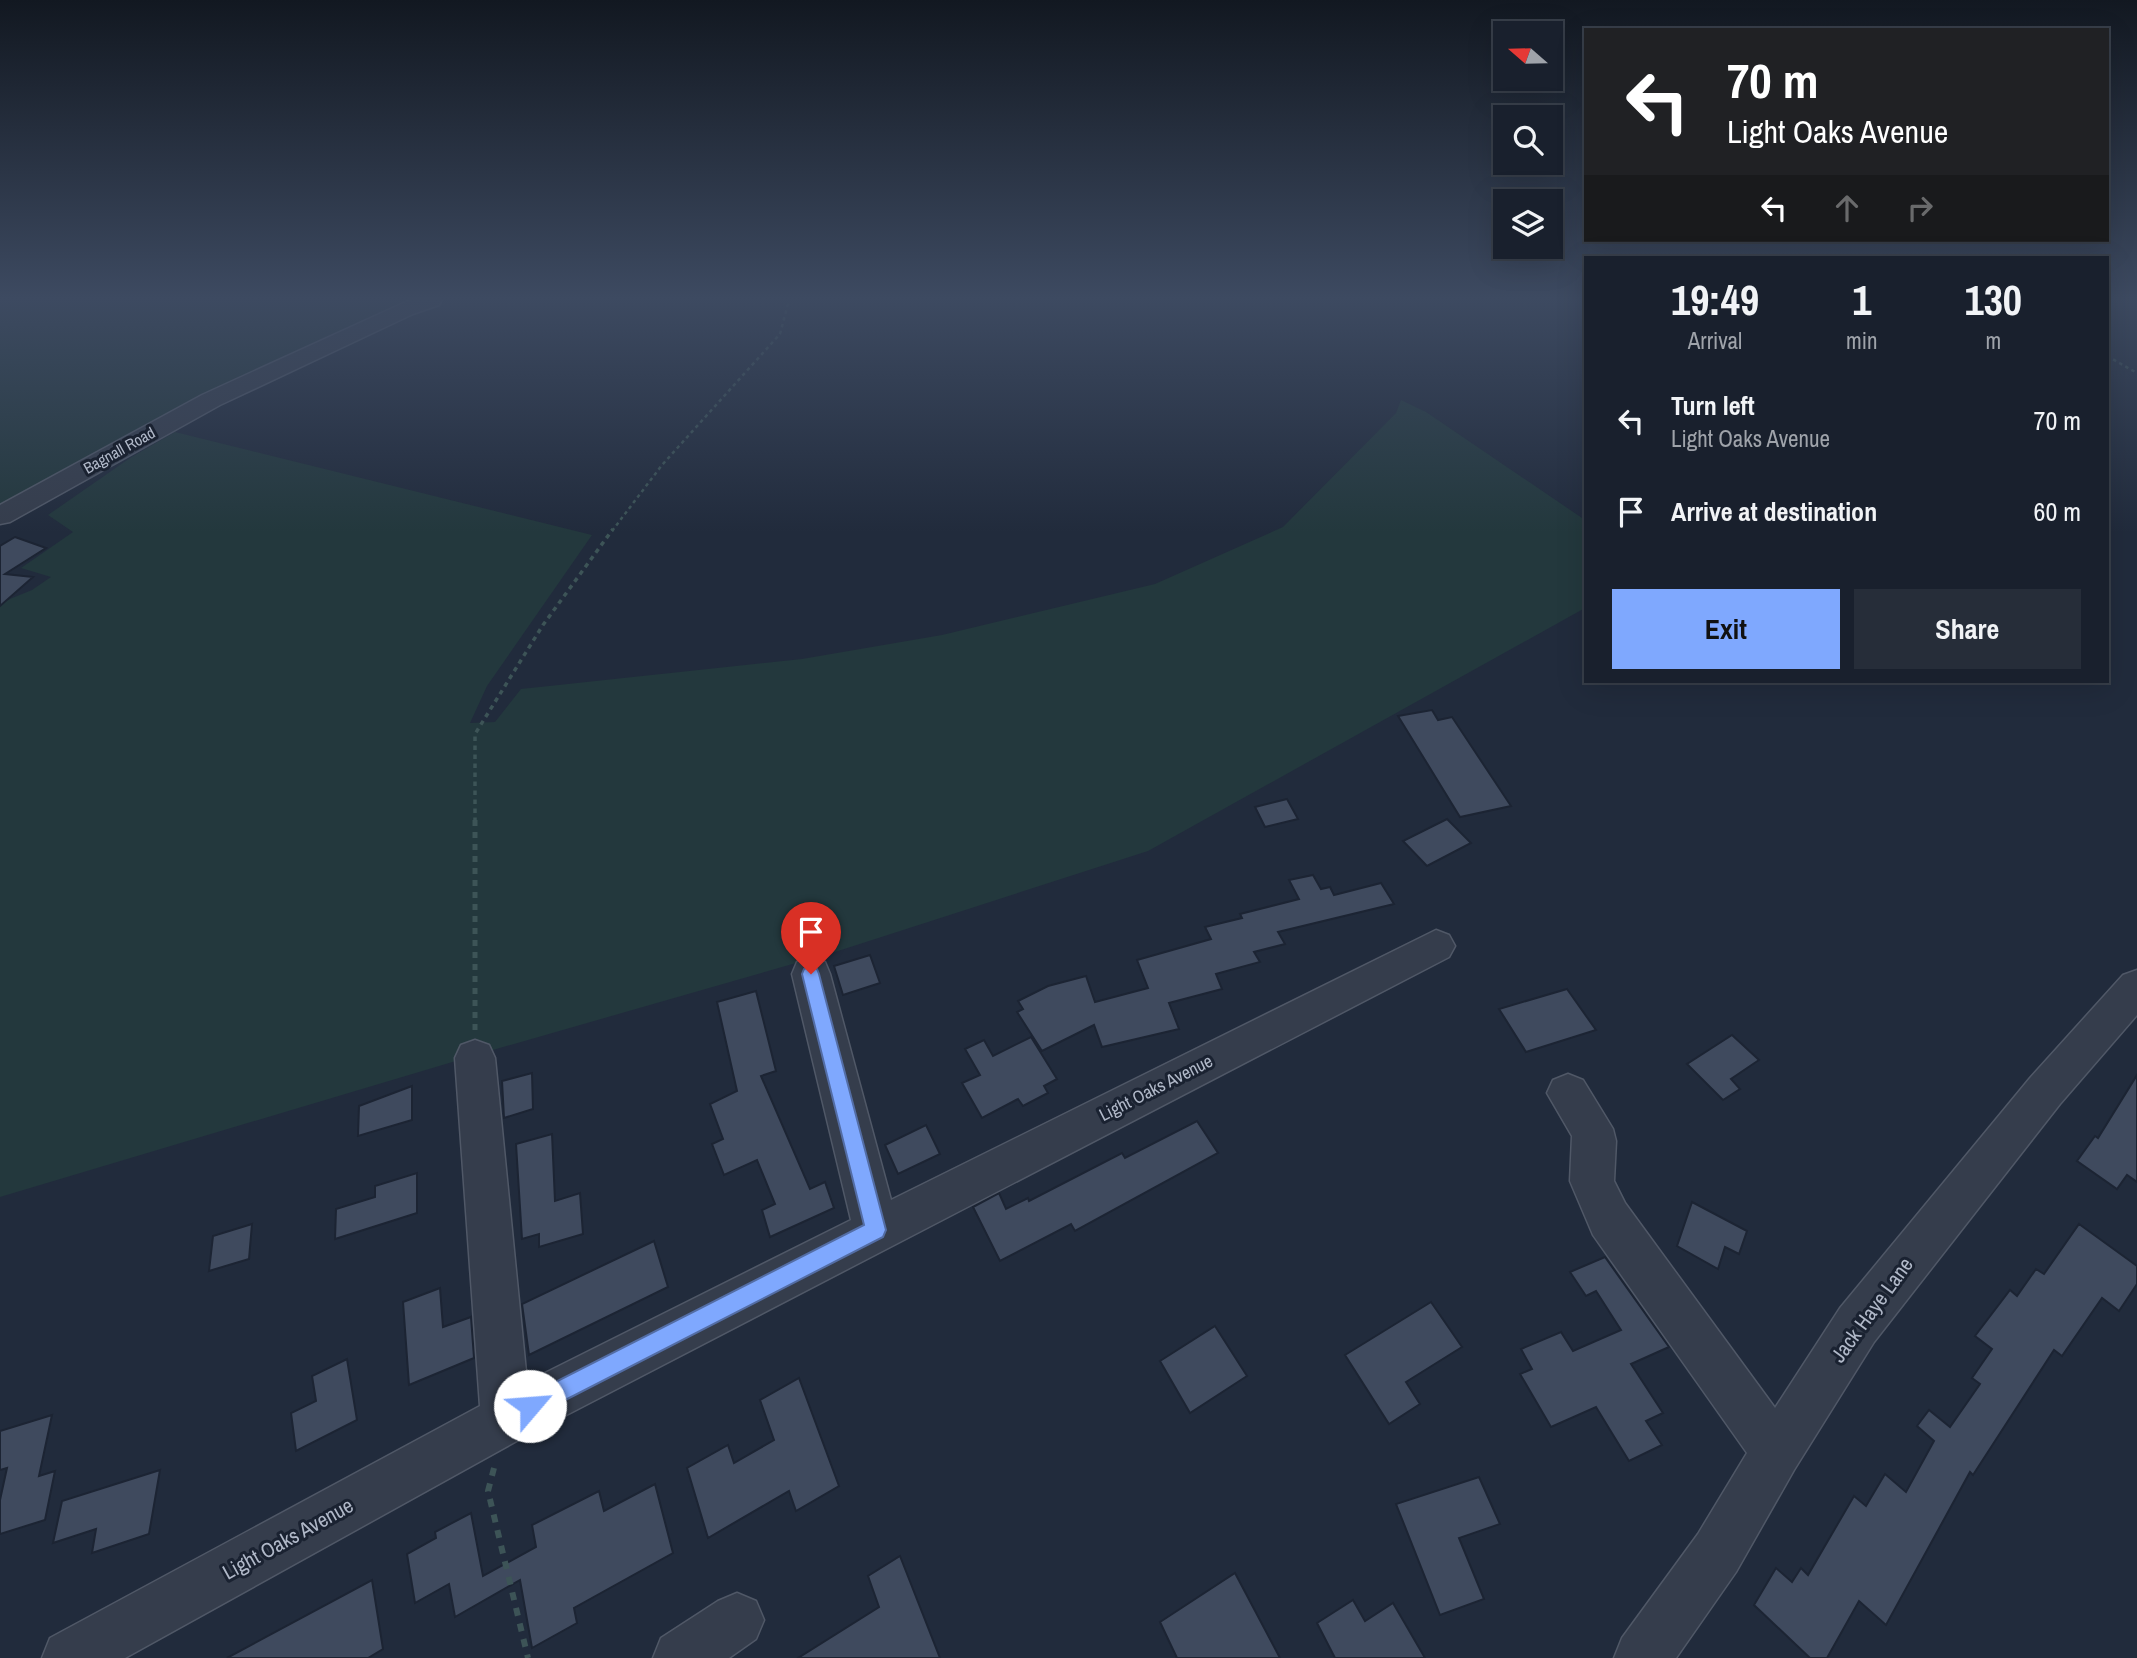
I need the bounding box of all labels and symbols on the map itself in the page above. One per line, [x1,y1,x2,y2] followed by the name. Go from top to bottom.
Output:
[1493,21,1563,91] north arrow
[79,421,159,479] street label: Bagnall Road
[781,902,841,974] pin
[1095,1048,1217,1127] street label: Light Oaks Avenue
[1824,1251,1920,1368] street label: Jack Haye Lane
[493,1369,567,1443] position arrow
[217,1491,358,1586] street label: Light Oaks Avenue

